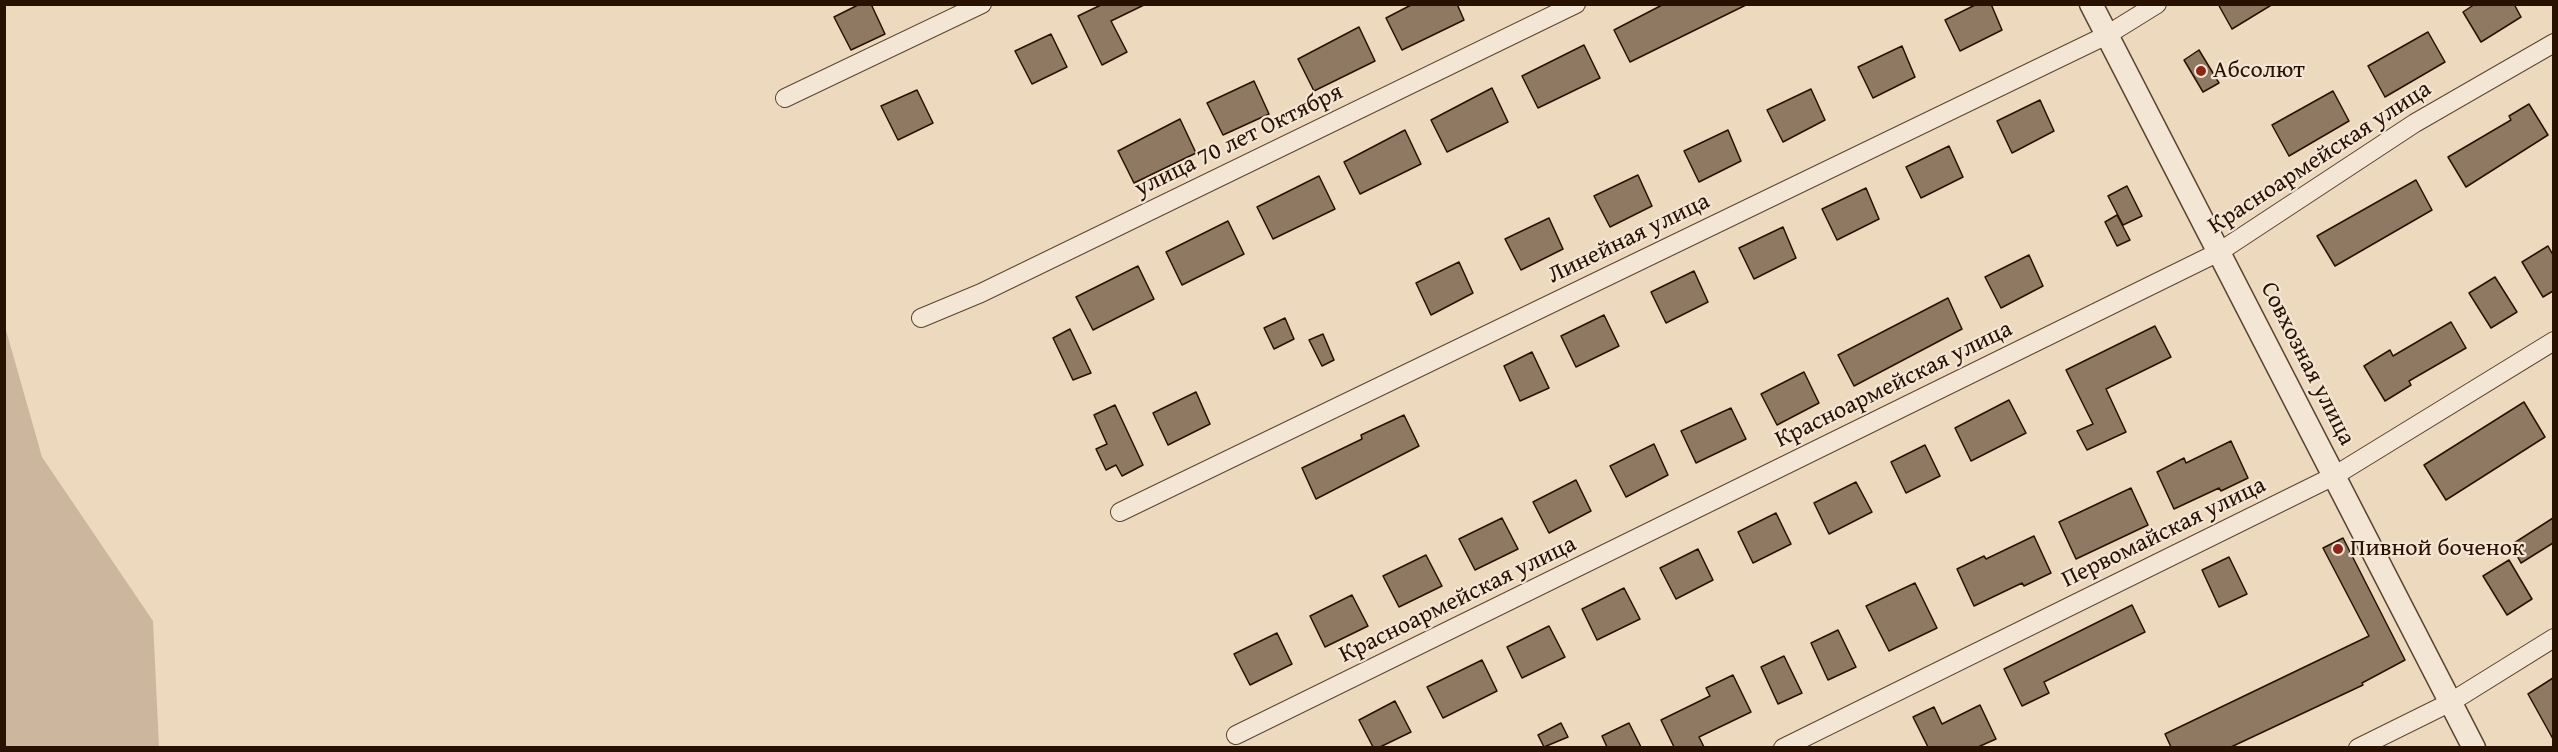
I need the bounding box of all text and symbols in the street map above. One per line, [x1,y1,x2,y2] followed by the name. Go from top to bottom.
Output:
[2213,57,2305,85] place label: Абсолют
[2194,64,2208,78] marker: Абсолют
[2203,75,2437,241] street label: Красноармейская улица
[1130,78,1348,204] street label: улица 70 лет Октября
[1543,187,1715,291] street label: Линейная улица
[2253,278,2361,450] street label: Совхозная улица
[1771,315,2017,455] street label: Красноармейская улица
[2057,471,2271,595] street label: Первомайская улица
[1335,530,1581,670] street label: Красноармейская улица
[2350,535,2525,563] place label: Пивной боченок
[2331,542,2345,556] marker: Пивной боченок

